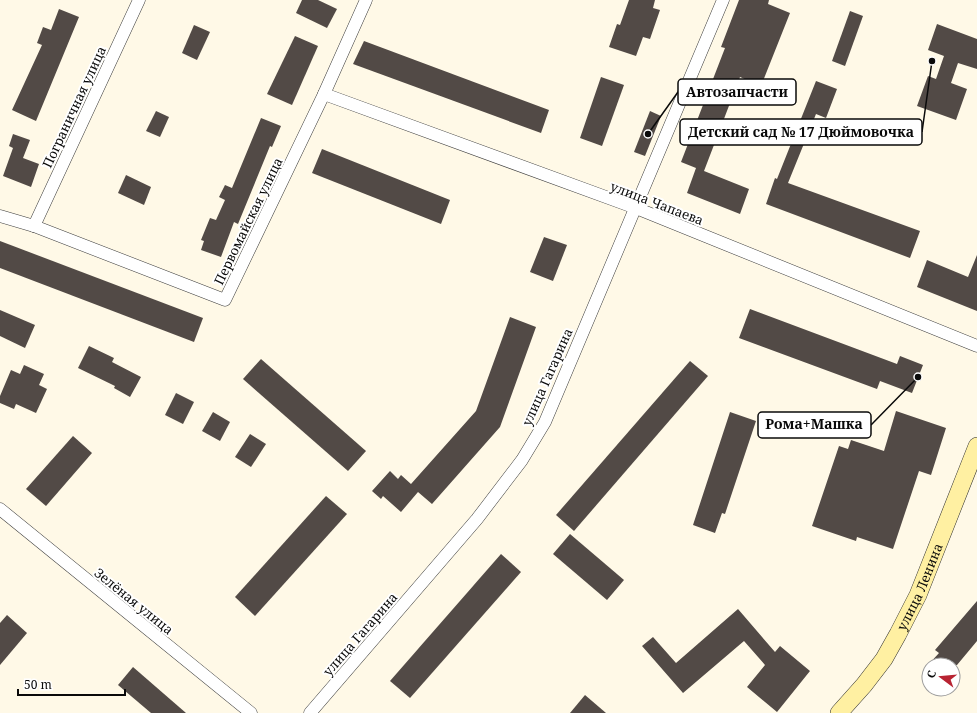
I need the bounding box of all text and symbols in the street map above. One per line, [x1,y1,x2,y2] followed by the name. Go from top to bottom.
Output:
[38,43,110,171] street label: Пограничная улица
[678,79,796,105] callout: Автозапчасти
[686,82,789,101] text: Автозапчасти
[680,119,922,145] callout: Детский сад № 17 Дюймовочка
[688,122,914,141] text: Детский сад № 17 Дюймовочка
[209,154,287,288] street label: Первомайская улица
[608,177,706,229] street label: улица Чапаева
[517,325,577,429] street label: улица Гагарина
[758,412,871,438] callout: Рома+Машка
[765,414,863,433] text: Рома+Машка
[892,541,947,634] street label: улица Ленина
[91,564,177,638] street label: Зелёная улица
[319,588,401,680] street label: улица Гагарина
[921,657,961,697] north arrow
[923,669,939,680] text: С
[18,671,125,697] scale bar
[24,676,52,693] text: 50 m

